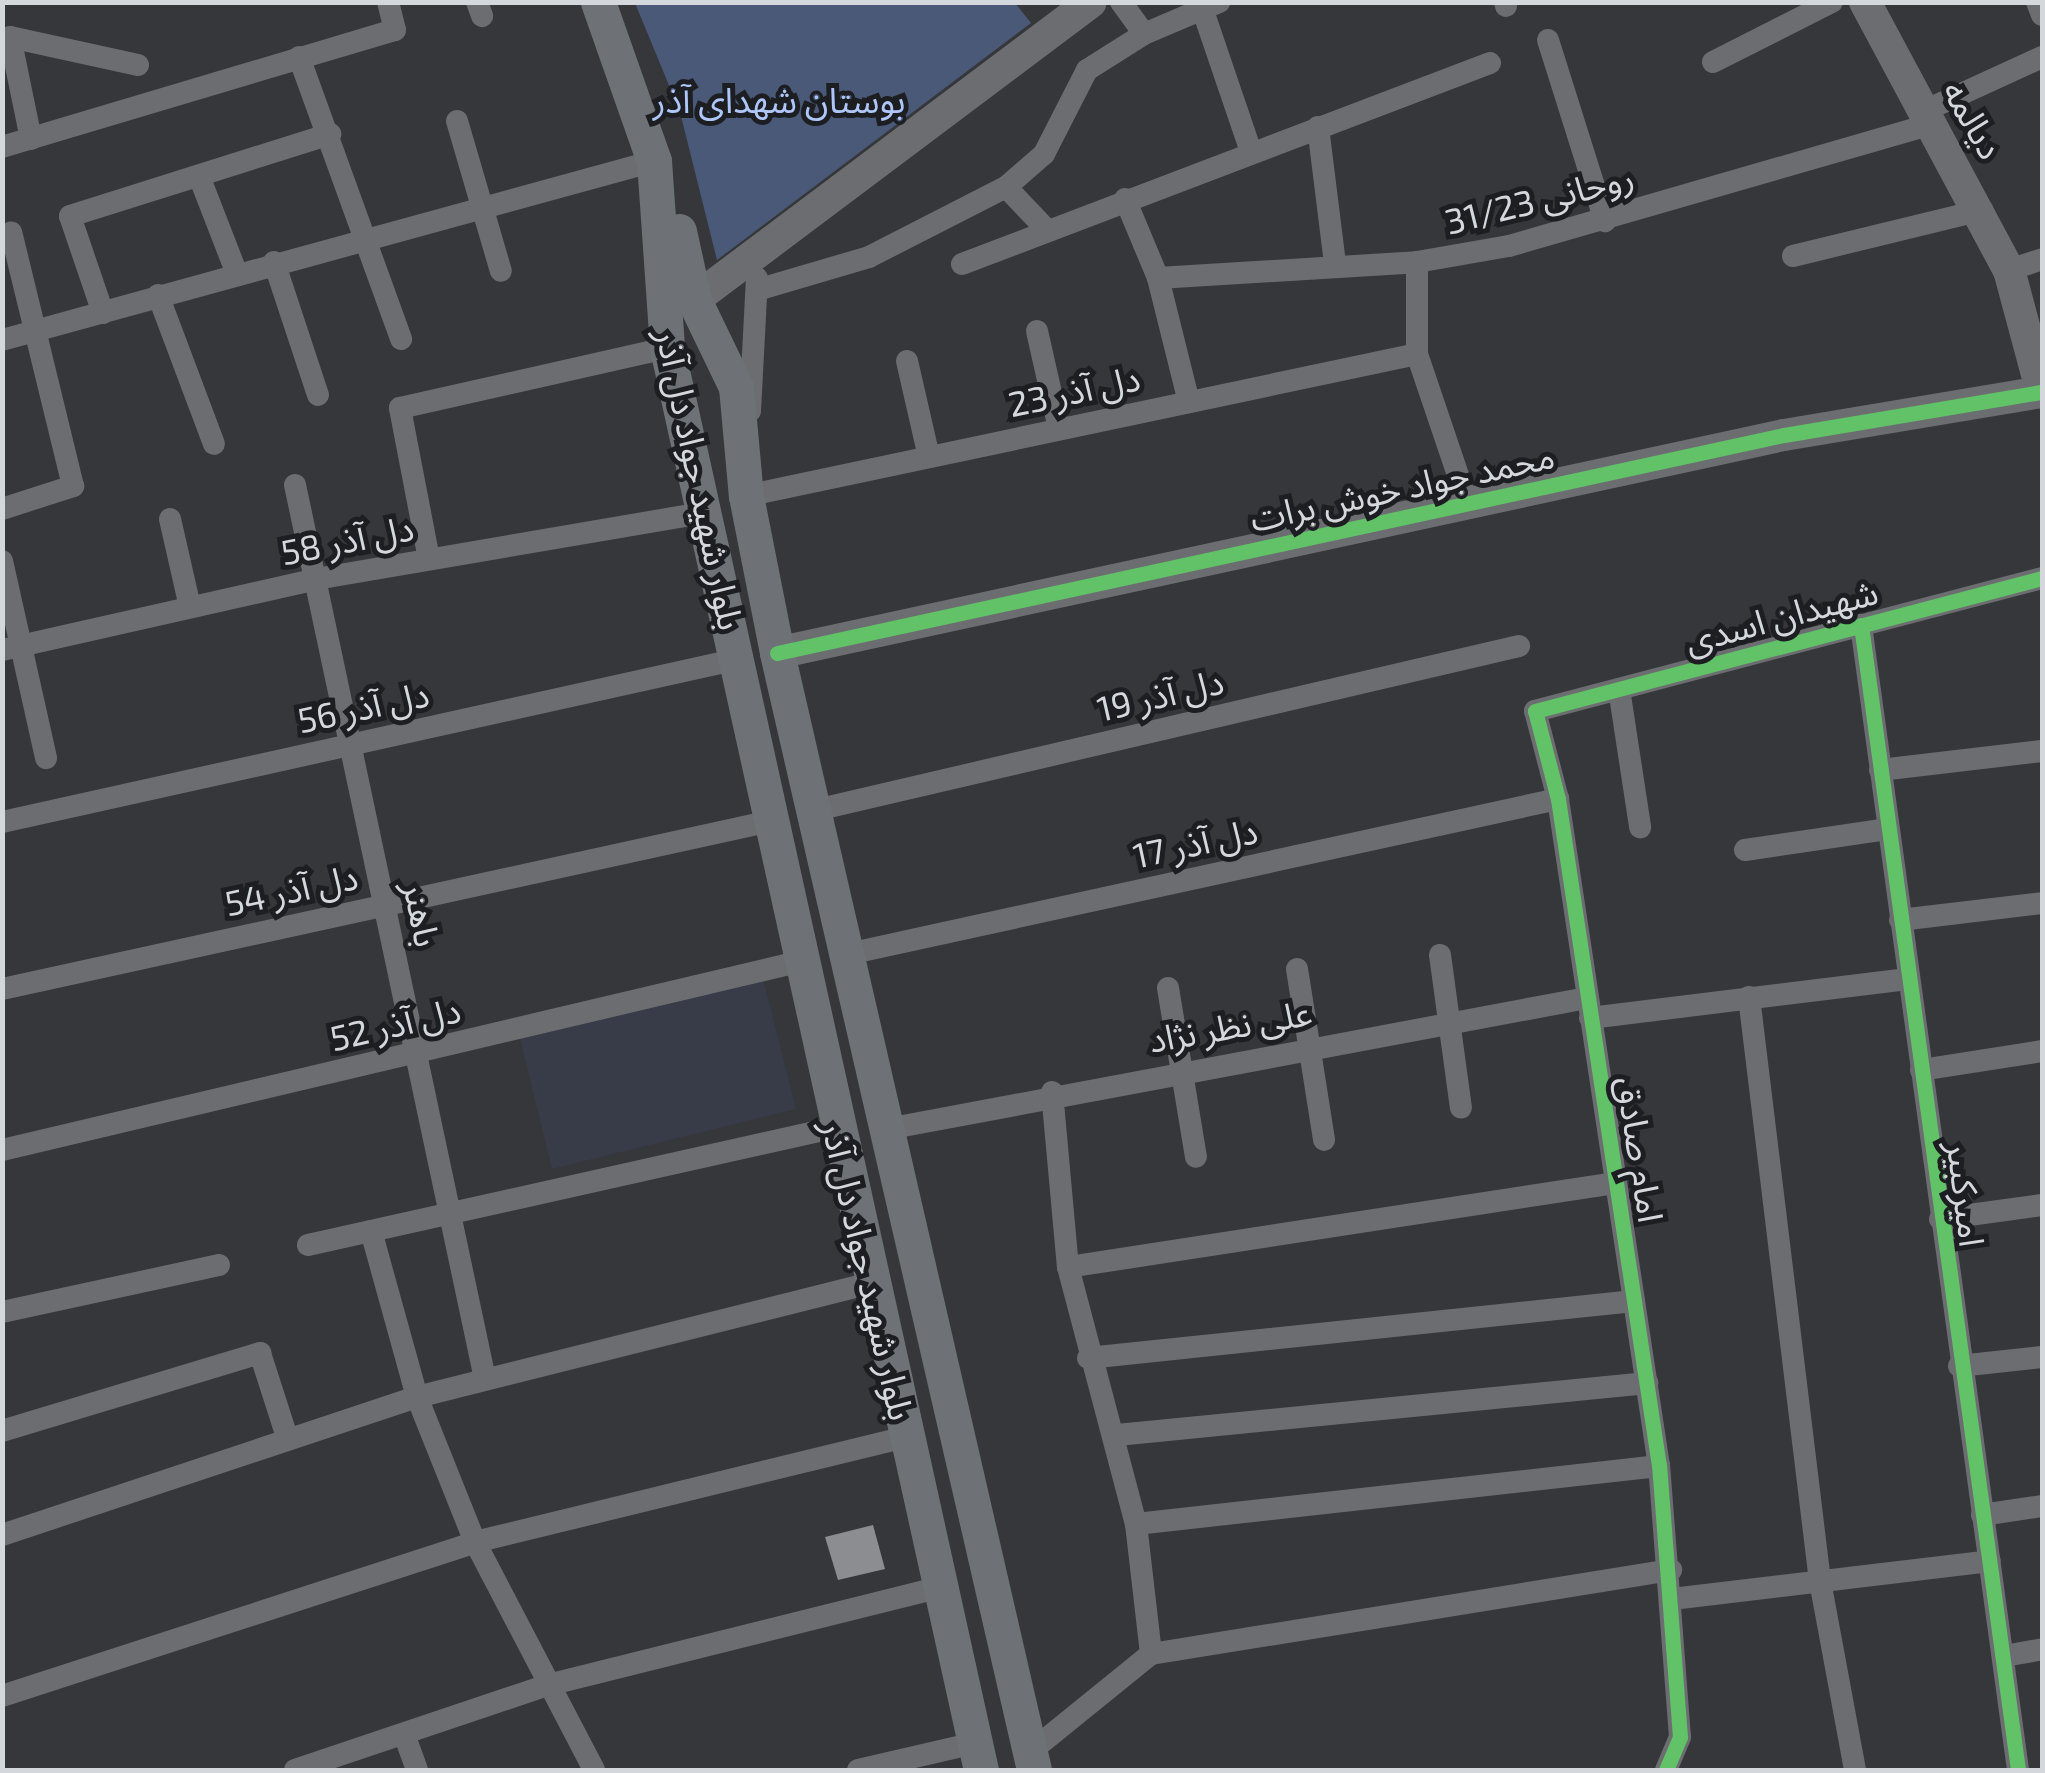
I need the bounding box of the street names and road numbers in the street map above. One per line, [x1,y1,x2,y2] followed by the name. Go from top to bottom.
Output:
[1935,72,2013,166] street label: دیالمه
[1440,154,1638,242] street label: روحانی 31/23
[649,325,753,633] street label: بلوار شهید جواد دل آذر
[1004,356,1144,424] street label: دل آذر 23
[1246,433,1558,539] street label: محمد جواد خوش برات
[277,506,417,572] street label: دل آذر 58
[1680,569,1882,661] street label: شهیدان اسدی
[1093,659,1227,729] street label: دل آذر 19
[294,672,432,740] street label: دل آذر 56
[1129,808,1261,876] street label: دل آذر 17
[221,854,361,924] street label: دل آذر 54
[396,878,450,950] street label: باهنر
[326,988,464,1058] street label: دل آذر 52
[1145,990,1315,1060] street label: علی نظر نژاد
[1609,1073,1673,1225] street label: امام صادق
[814,1116,924,1424] street label: بلوار شهید جواد دل آذر
[1940,1139,1994,1249] street label: امیرکبیر

